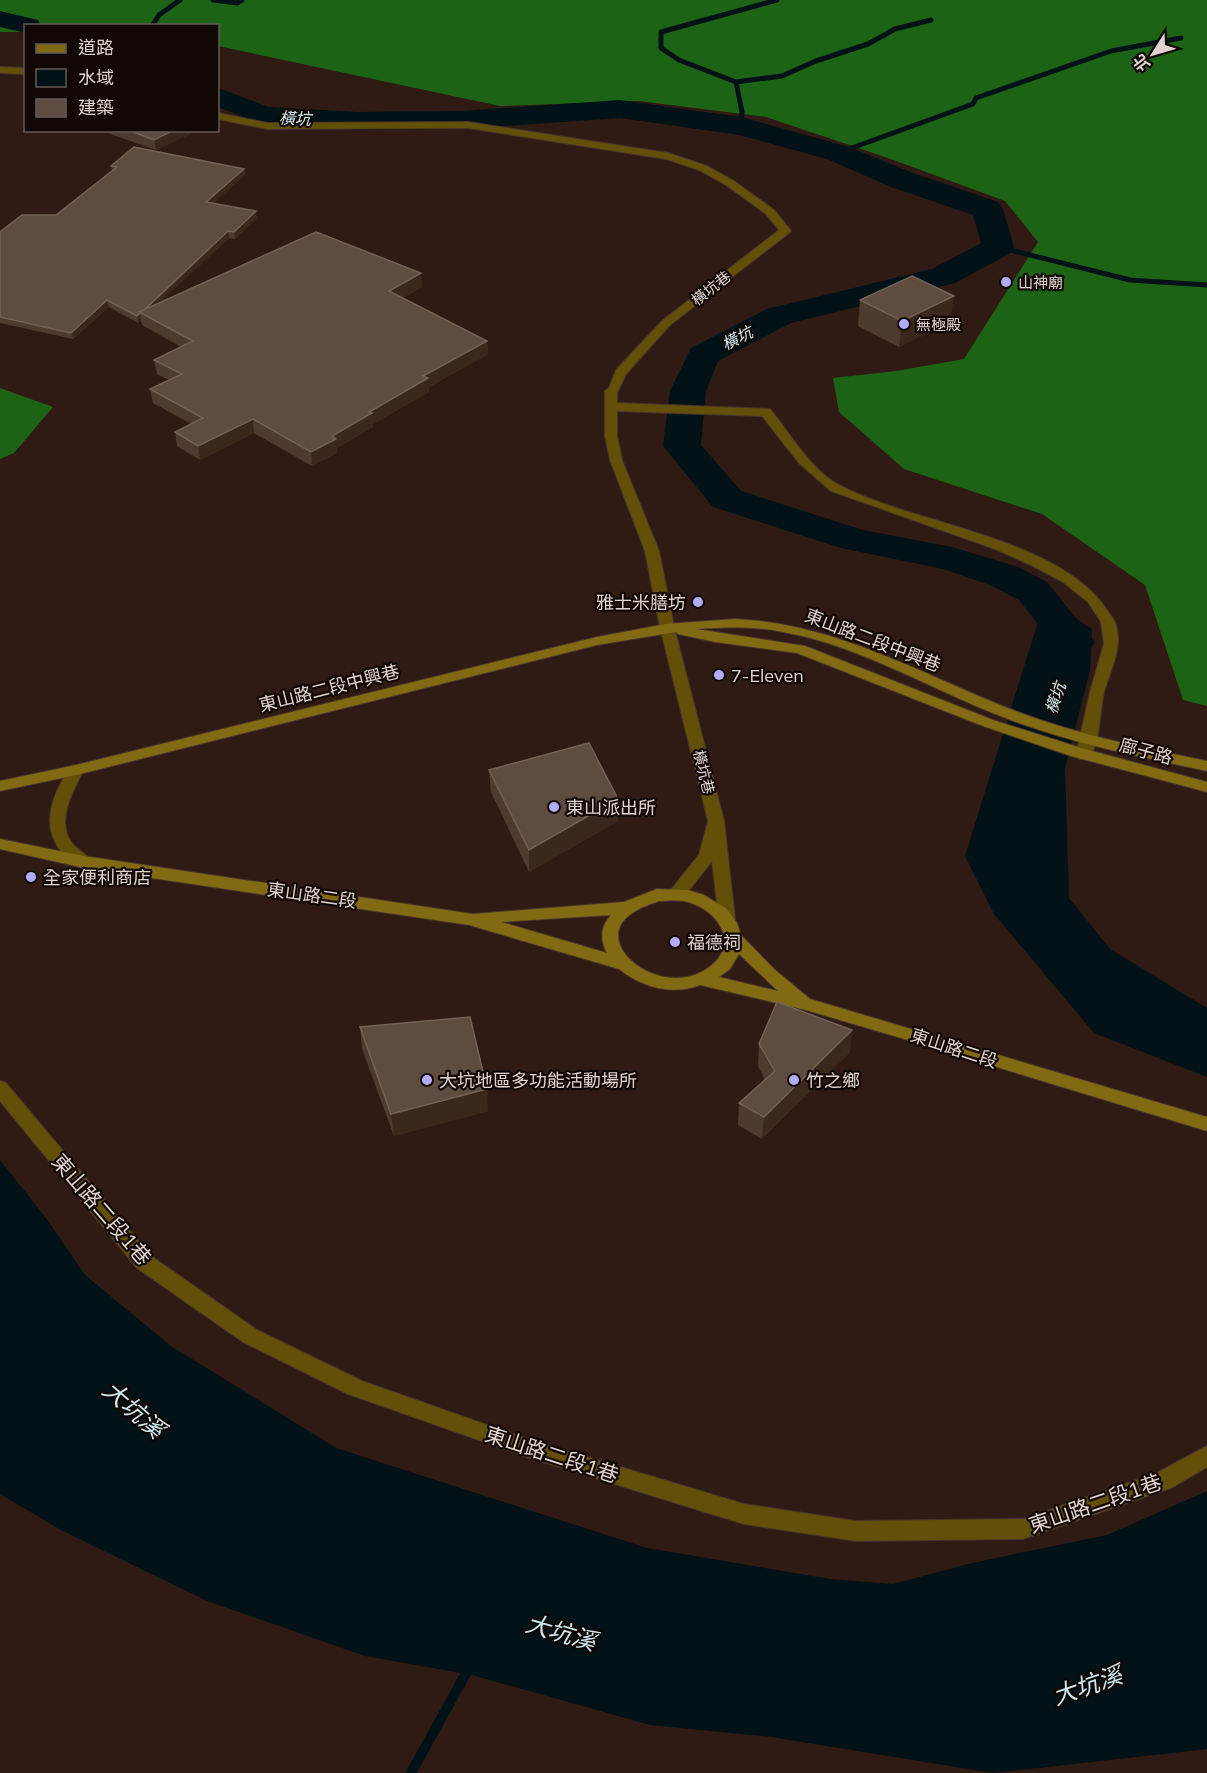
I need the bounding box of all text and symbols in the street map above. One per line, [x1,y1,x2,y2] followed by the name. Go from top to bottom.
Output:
[24,24,219,132] legend
[1123,24,1183,84] north arrow
[78,36,114,59] text: 道路
[1128,51,1154,75] text: 北
[78,66,114,89] text: 水域
[78,96,114,119] text: 建築
[278,107,313,129] water label: 橫坑
[687,267,735,309] street label: 橫坑巷
[1018,273,1063,292] place label: 山神廟
[999,275,1013,289] marker: 山神廟
[916,315,961,334] place label: 無極殿
[897,317,911,331] marker: 無極殿
[718,321,758,354] water label: 橫坑
[596,591,686,614] place label: 雅士米膳坊
[691,595,705,609] marker: 雅士米膳坊
[802,603,944,677] street label: 東山路二段中興巷
[256,659,402,717] street label: 東山路二段中興巷
[731,664,804,687] place label: 7-Eleven
[712,668,726,682] marker: 7-Eleven
[1040,678,1070,716] water label: 橫坑
[1117,733,1175,769] street label: 廍子路
[689,748,719,796] street label: 橫坑巷
[566,796,656,819] place label: 東山派出所
[547,800,561,814] marker: 東山派出所
[43,866,151,889] place label: 全家便利商店
[24,870,38,884] marker: 全家便利商店
[266,877,358,913] street label: 東山路二段
[687,931,741,954] place label: 福德祠
[668,935,682,949] marker: 福德祠
[908,1023,1000,1073] street label: 東山路二段
[439,1069,637,1092] place label: 大坑地區多功能活動場所
[806,1069,860,1092] place label: 竹之鄉
[420,1073,434,1087] marker: 大坑地區多功能活動場所
[787,1073,801,1087] marker: 竹之鄉
[47,1148,157,1270] street label: 東山路二段1巷
[97,1374,173,1446] water label: 大坑溪
[482,1420,622,1488] street label: 東山路二段1巷
[1025,1468,1165,1538] street label: 東山路二段1巷
[522,1608,603,1657] water label: 大坑溪
[1048,1658,1129,1711] water label: 大坑溪

